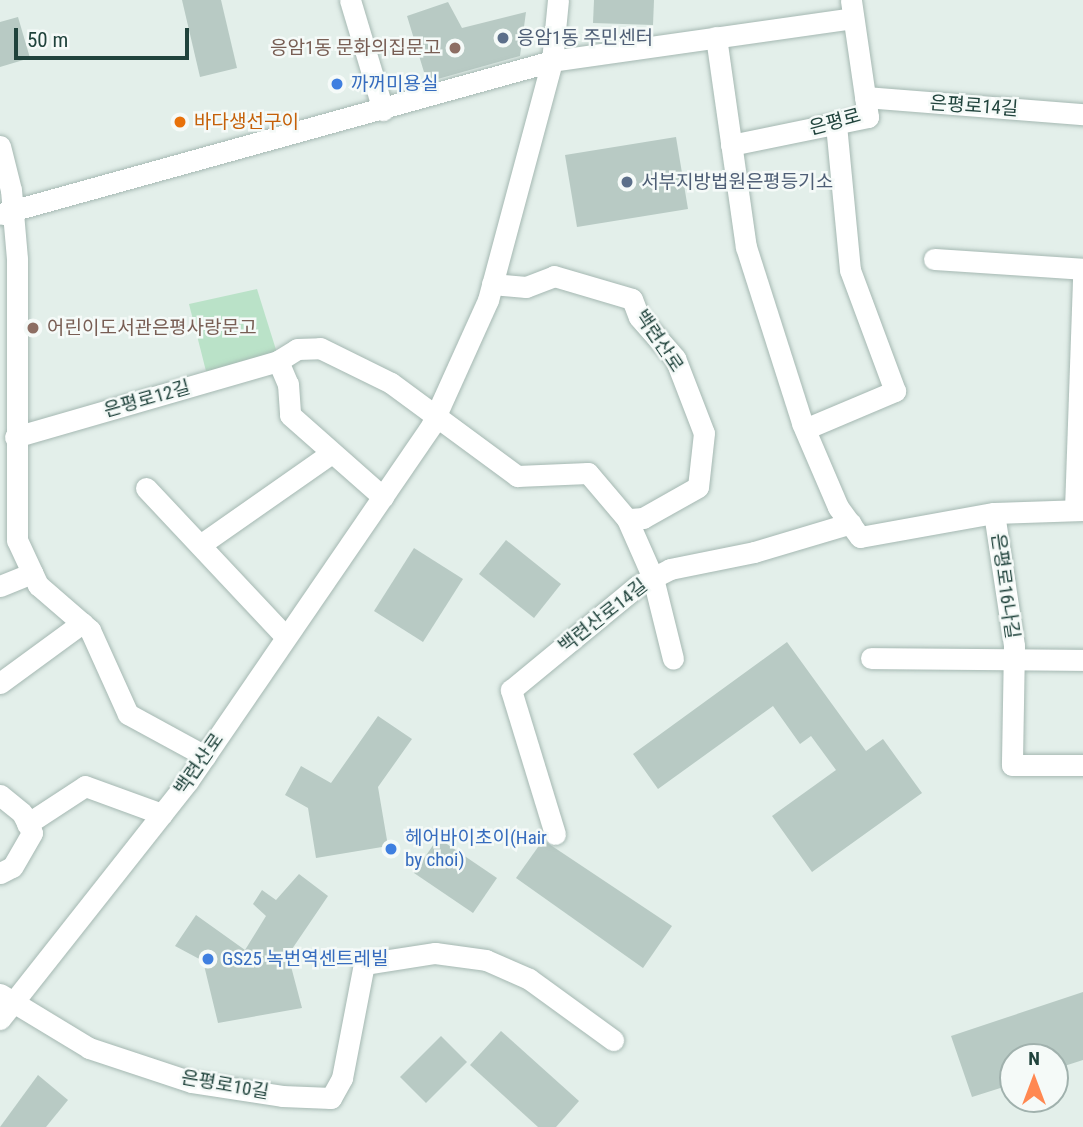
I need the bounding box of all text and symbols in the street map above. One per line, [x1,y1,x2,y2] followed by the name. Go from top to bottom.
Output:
[18,14,192,58] scale bar
[517,27,653,49] place label: 응암1동 주민센터
[27,28,68,52] text: 50 m
[495,30,511,46] marker: 응암1동 주민센터
[270,37,441,59] place label: 응암1동 문화의집문고
[447,40,463,56] marker: 응암1동 문화의집문고
[351,73,438,95] place label: 까꺼미용실
[329,76,345,92] marker: 까꺼미용실
[929,92,1019,120] street label: 은평로14길
[807,104,863,140] street label: 은평로
[194,111,299,133] place label: 바다생선구이
[172,114,188,130] marker: 바다생선구이
[641,171,833,193] place label: 서부지방법원은평등기소
[619,174,635,190] marker: 서부지방법원은평등기소
[630,306,688,376] street label: 백련산로
[47,317,257,339] place label: 어린이도서관은평사랑문고
[25,320,41,336] marker: 어린이도서관은평사랑문고
[101,376,193,422] street label: 은평로12길
[986,532,1024,640] street label: 은평로16나길
[554,574,652,658] street label: 백련산로14길
[170,729,228,799] street label: 백련산로
[405,827,547,871] place label: 헤어바이초이(Hair by choi)
[383,841,399,857] marker: 헤어바이초이(Hair by choi)
[222,948,389,970] place label: GS25 녹번역센트레빌
[200,951,216,967] marker: GS25 녹번역센트레빌
[999,1043,1069,1113] north arrow
[1028,1047,1040,1070] text: N
[179,1066,271,1104] street label: 은평로10길

